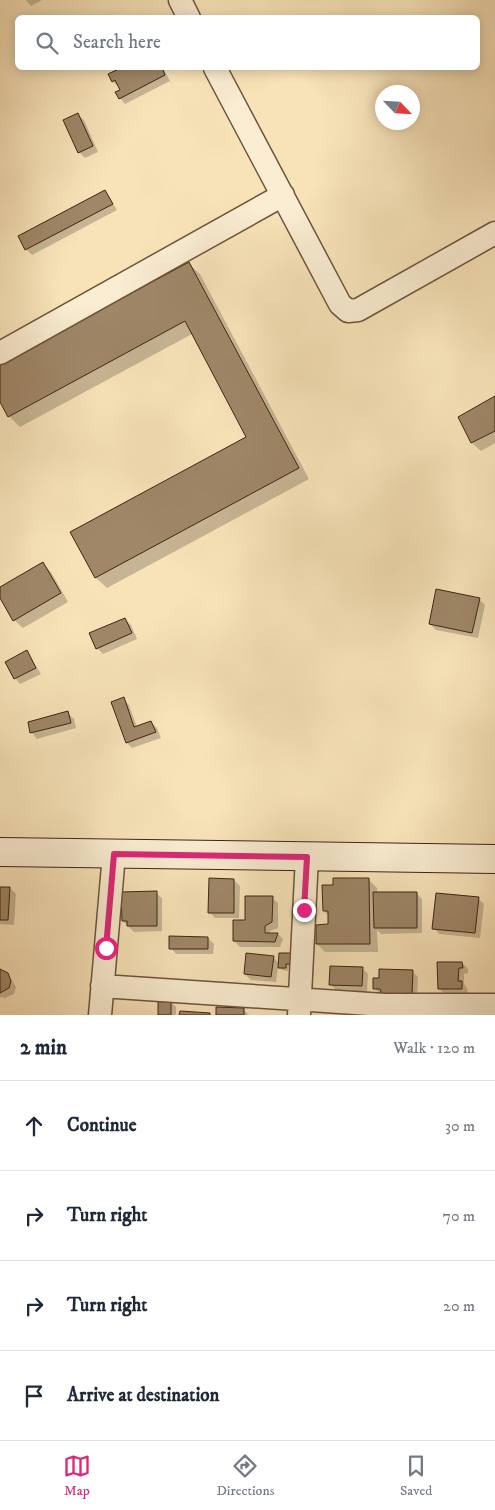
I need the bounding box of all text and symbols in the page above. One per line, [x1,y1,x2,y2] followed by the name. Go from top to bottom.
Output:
[15,15,480,70] search box
[33,29,61,57] icon: search
[73,31,161,54] text: Search here
[375,85,420,130] north arrow
[293,899,316,922] route end
[95,937,118,960] route start
[20,1035,67,1061] text: 2 min
[393,1038,475,1058] text: Walk · 120 m
[20,1112,48,1140] icon: ahead
[67,1114,137,1137] text: Continue
[445,1116,475,1136] text: 30 m
[20,1202,48,1230] icon: right
[67,1204,147,1227] text: Turn right
[443,1206,475,1226] text: 70 m
[20,1292,48,1320] icon: right
[67,1294,147,1317] text: Turn right
[443,1296,475,1316] text: 20 m
[20,1382,48,1410] icon: arrive
[67,1384,219,1407] text: Arrive at destination
[63,1452,91,1500] tab: Map
[216,1452,274,1500] tab: Directions
[400,1452,432,1500] tab: Saved

